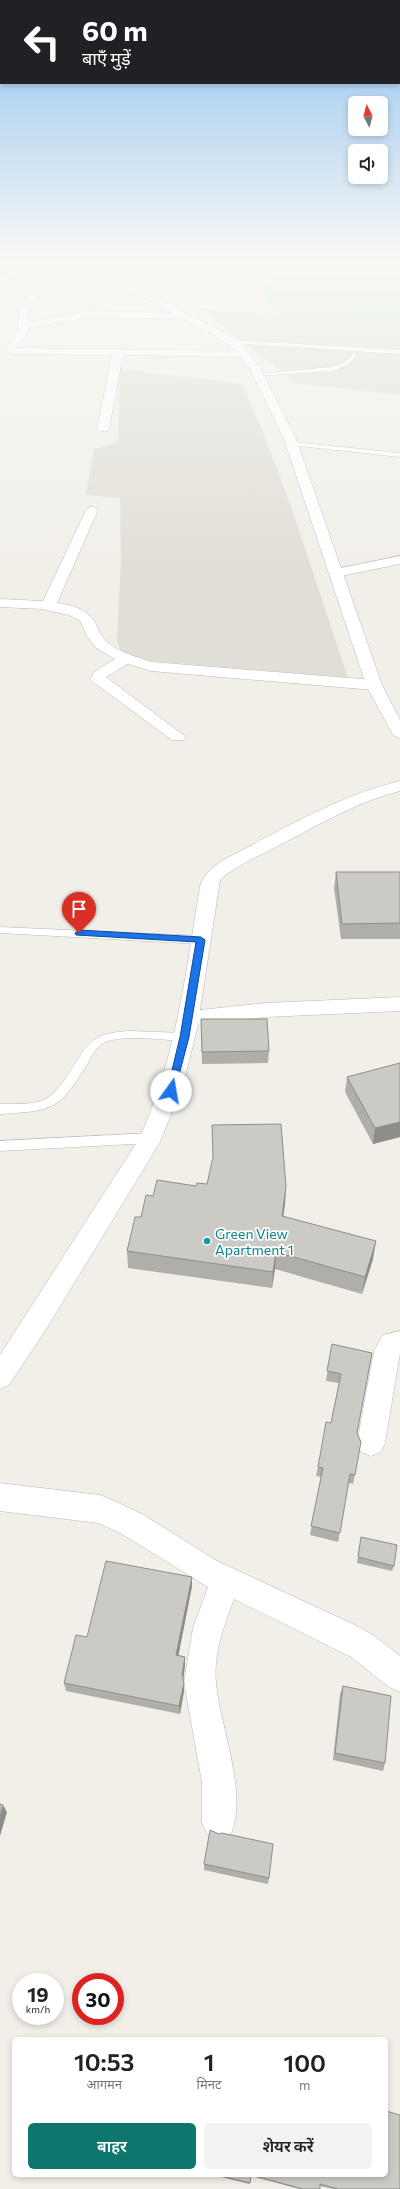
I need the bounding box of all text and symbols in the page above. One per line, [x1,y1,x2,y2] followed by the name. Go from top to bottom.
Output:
[82,13,148,47] text: 60 m
[16,16,68,68] icon: left
[82,47,131,69] text: बाएँ मुड़ें
[348,96,388,136] north arrow
[348,96,388,184] map controls
[348,144,388,184] button: sound
[62,892,96,933] pin
[68,898,90,920] icon: arrive
[150,1070,192,1112] position arrow
[215,1225,294,1258] place label: Green View Apartment 1
[202,1236,212,1246] marker: Green View Apartment 1
[72,1973,124,2025] speed limit sign: 30
[27,1982,49,2006] text: 19
[26,2003,50,2015] text: km/h
[74,2047,135,2076] text: 10:53
[204,2047,214,2076] text: 1
[284,2048,326,2077] text: 100
[86,2076,122,2092] text: आगमन
[197,2076,222,2092] text: मिनट
[299,2077,310,2093] text: m
[28,2123,196,2169] button: बाहर
[204,2123,372,2169] button: शेयर करें

